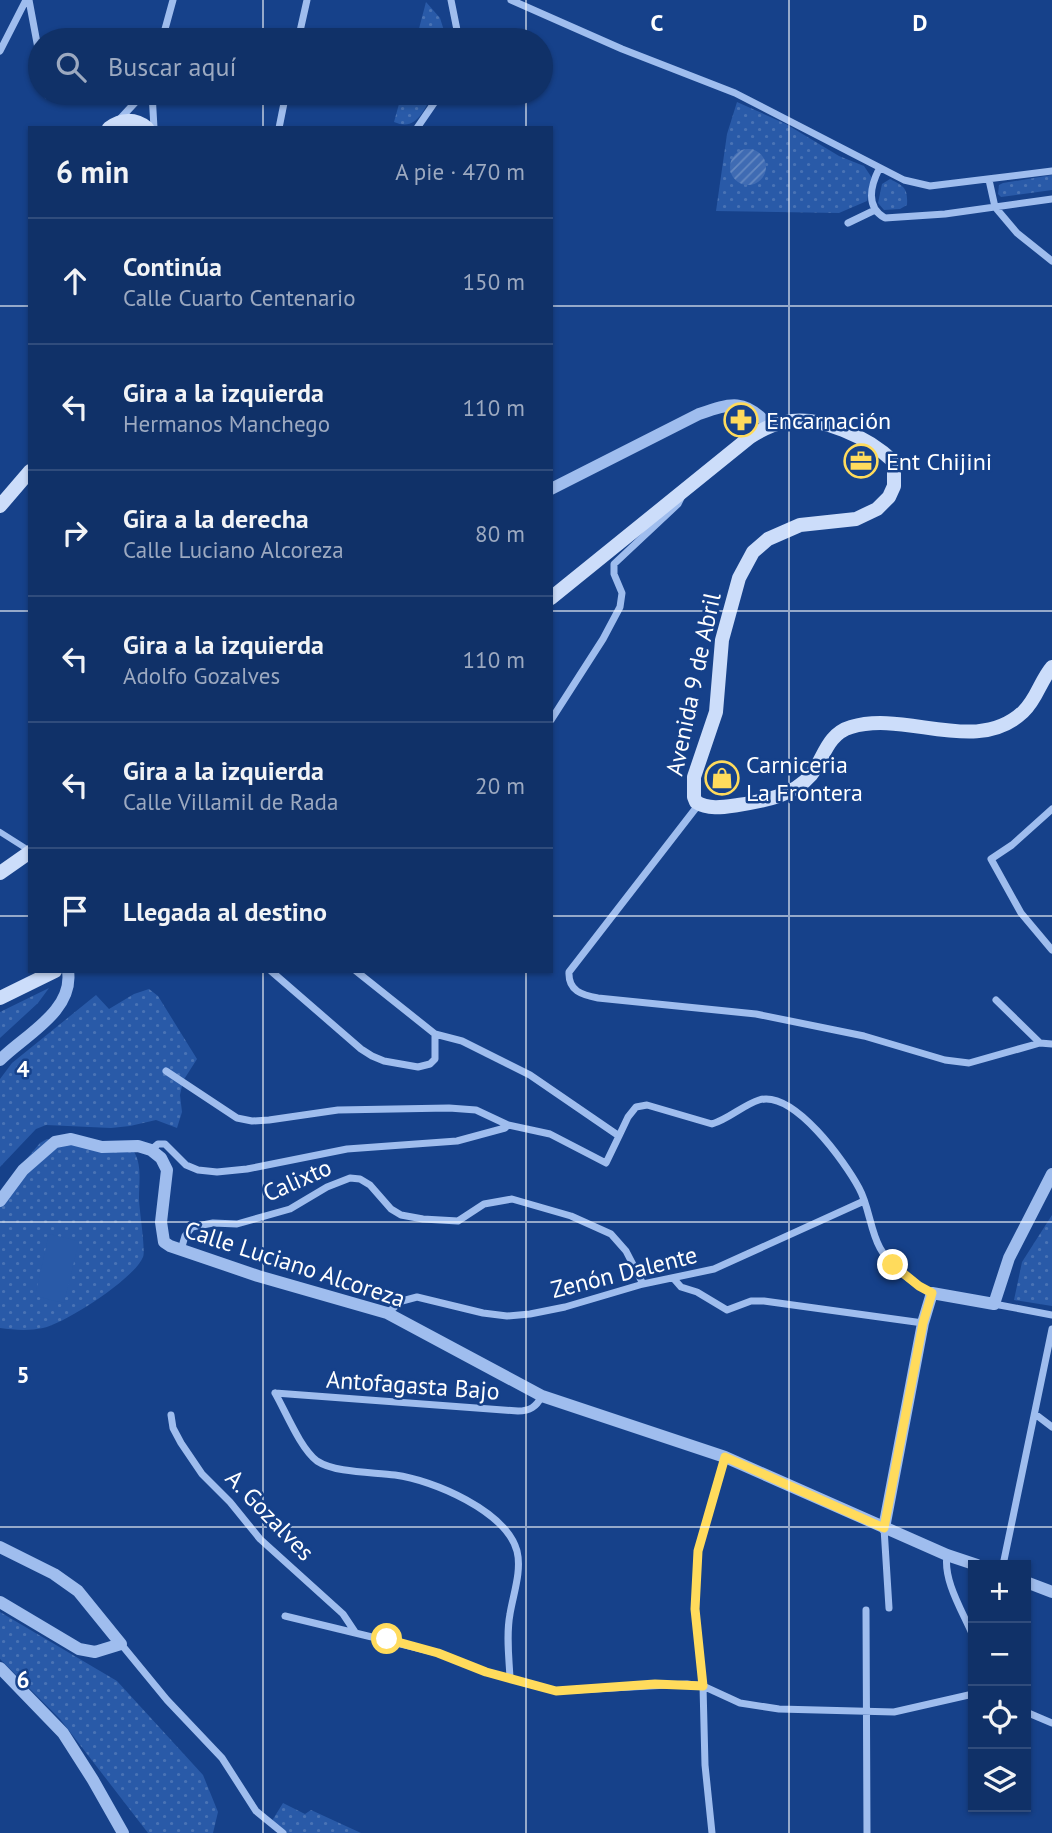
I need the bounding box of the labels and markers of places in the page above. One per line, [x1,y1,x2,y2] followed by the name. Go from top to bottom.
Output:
[722,401,760,439] pharmacy icon: Encarnación
[766,405,891,436] place label: Encarnación
[842,442,880,480] office icon: Ent Chijini
[886,446,992,477] place label: Ent Chijini
[746,749,863,808] place label: Carniceria La Frontera
[703,759,741,797] shop icon: Carniceria La Frontera

